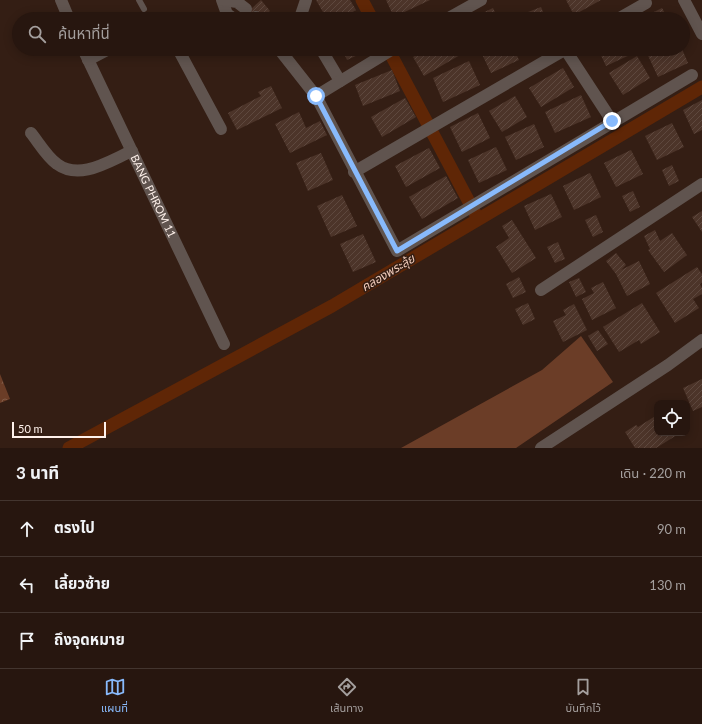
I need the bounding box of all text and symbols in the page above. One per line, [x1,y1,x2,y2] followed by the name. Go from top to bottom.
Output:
[12,12,690,56] search box
[26,23,48,45] icon: search
[58,24,110,42] text: ค้นหาที่นี่
[307,87,325,105] route start
[603,112,621,130] route end
[128,152,179,239] street label: BANG PHROM 11
[358,250,418,295] water label: คลองพระลุ้ย
[654,400,690,436] map controls
[654,400,690,436] button: locate
[12,420,106,439] scale bar
[18,422,43,435] text: 50 m
[16,462,59,483] text: 3 นาที
[620,465,686,481] text: เดิน · 220 m
[16,518,38,540] icon: ahead
[54,518,95,536] text: ตรงไป
[657,521,686,537] text: 90 m
[16,574,38,596] icon: left
[54,574,110,592] text: เลี้ยวซ้าย
[649,577,686,593] text: 130 m
[16,630,38,652] icon: arrive
[54,630,125,648] text: ถึงจุดหมาย
[101,676,128,717] tab: แผนที่
[330,676,363,717] tab: เส้นทาง
[566,676,601,717] tab: บันทึกไว้

